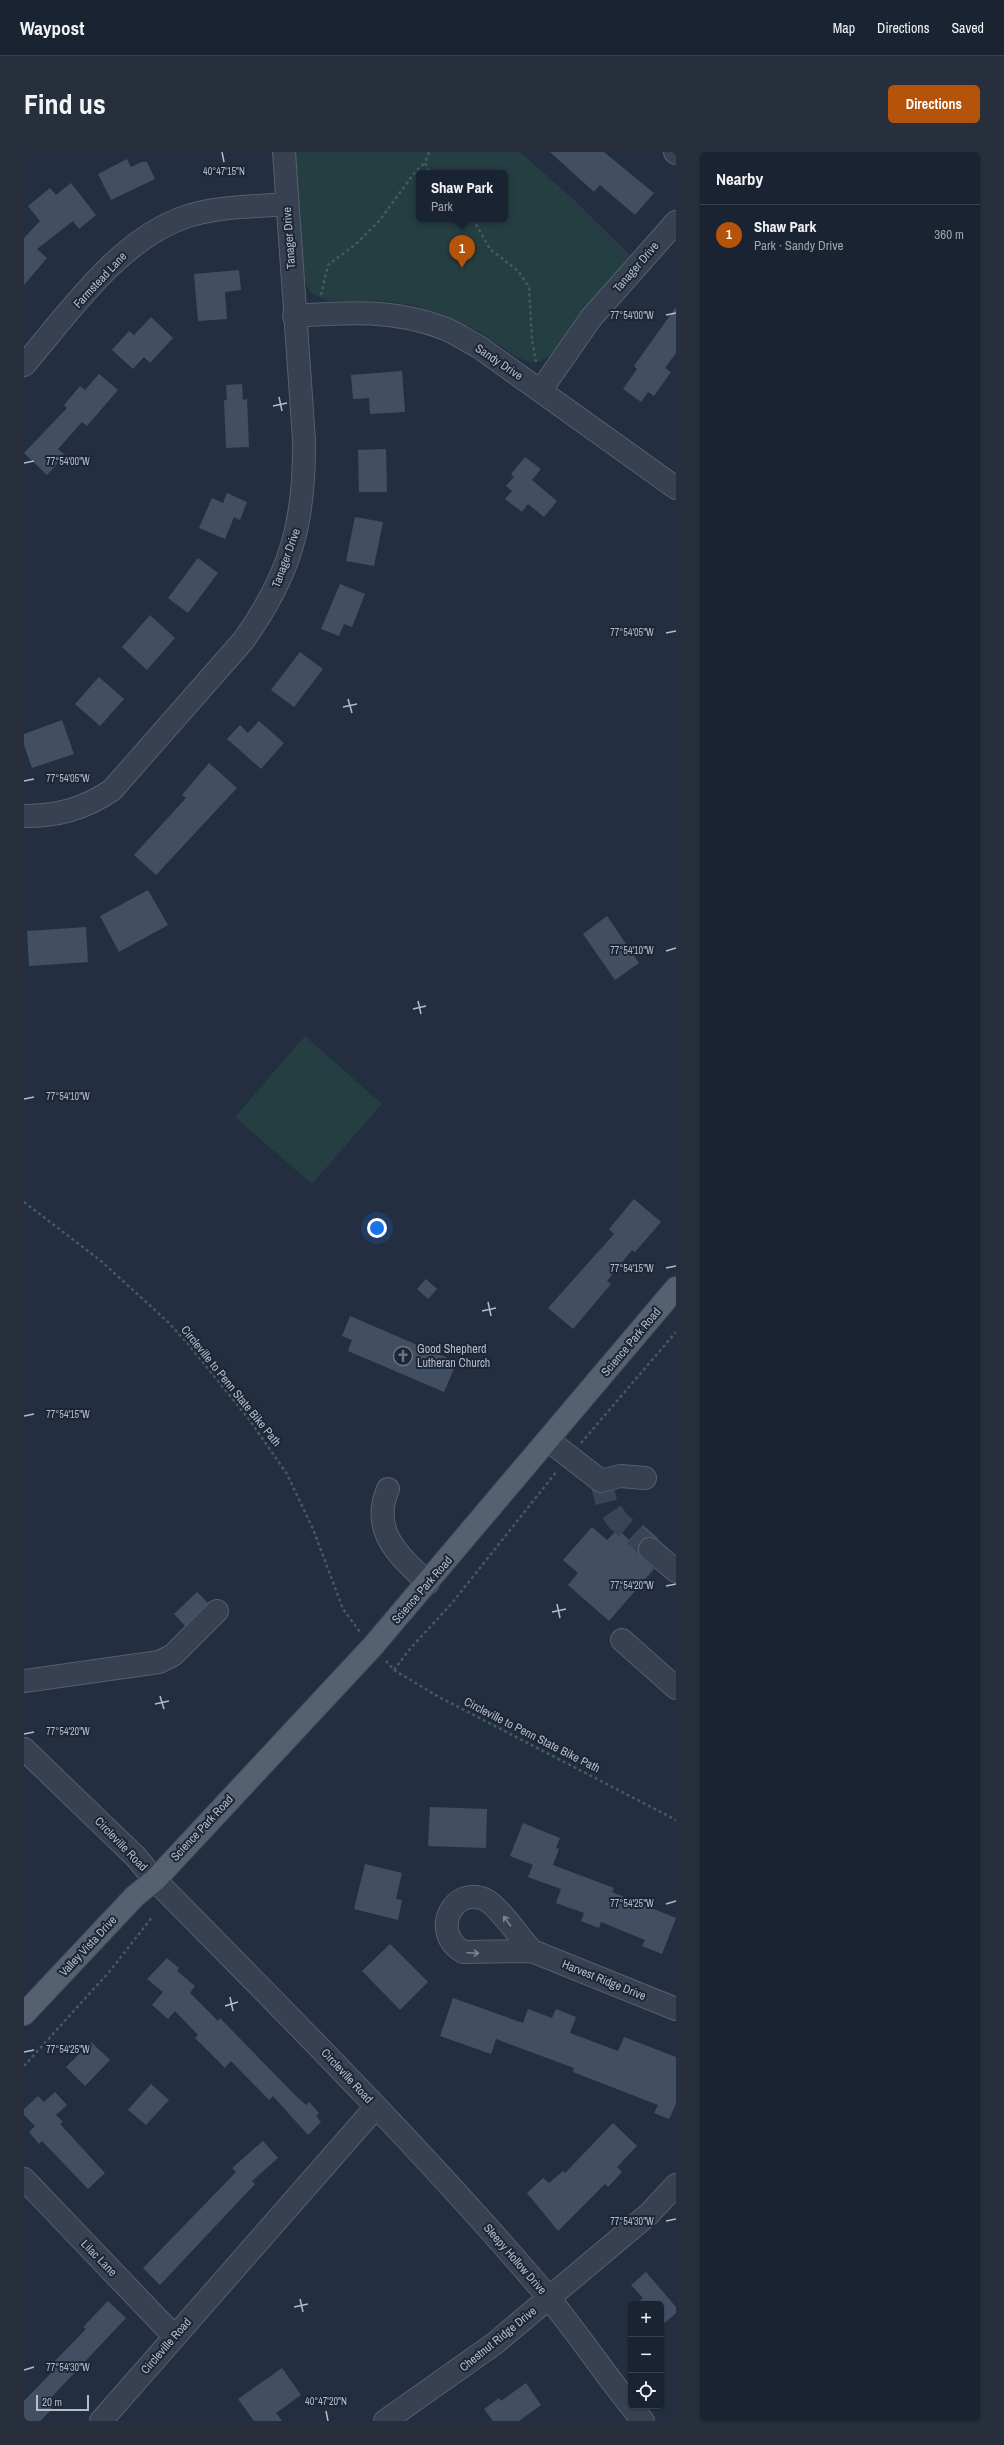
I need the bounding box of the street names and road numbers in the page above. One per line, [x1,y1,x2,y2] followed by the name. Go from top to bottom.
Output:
[279,207,299,269] street label: Tanager Drive
[610,238,662,296] street label: Tanager Drive
[70,249,130,311] street label: Farmstead Lane
[472,340,526,384] street label: Sandy Drive
[268,526,304,590] street label: Tanager Drive
[598,1304,664,1380] street label: Science Park Road
[177,1322,285,1450] street label: Circleville to Penn State Bike Path
[388,1553,456,1627] street label: Science Park Road
[461,1694,603,1776] street label: Circleville to Penn State Bike Path
[167,1792,237,1864] street label: Science Park Road
[91,1813,151,1875] street label: Circleville Road
[56,1912,120,1980] street label: Valley Vista Drive
[560,1956,648,2004] street label: Harvest Ridge Drive
[317,2045,377,2107] street label: Circleville Road
[480,2220,550,2298] street label: Sleepy Hollow Drive
[77,2236,121,2280] street label: Lilac Lane
[456,2303,540,2375] street label: Chestnut Ridge Drive
[137,2315,195,2377] street label: Circleville Road

